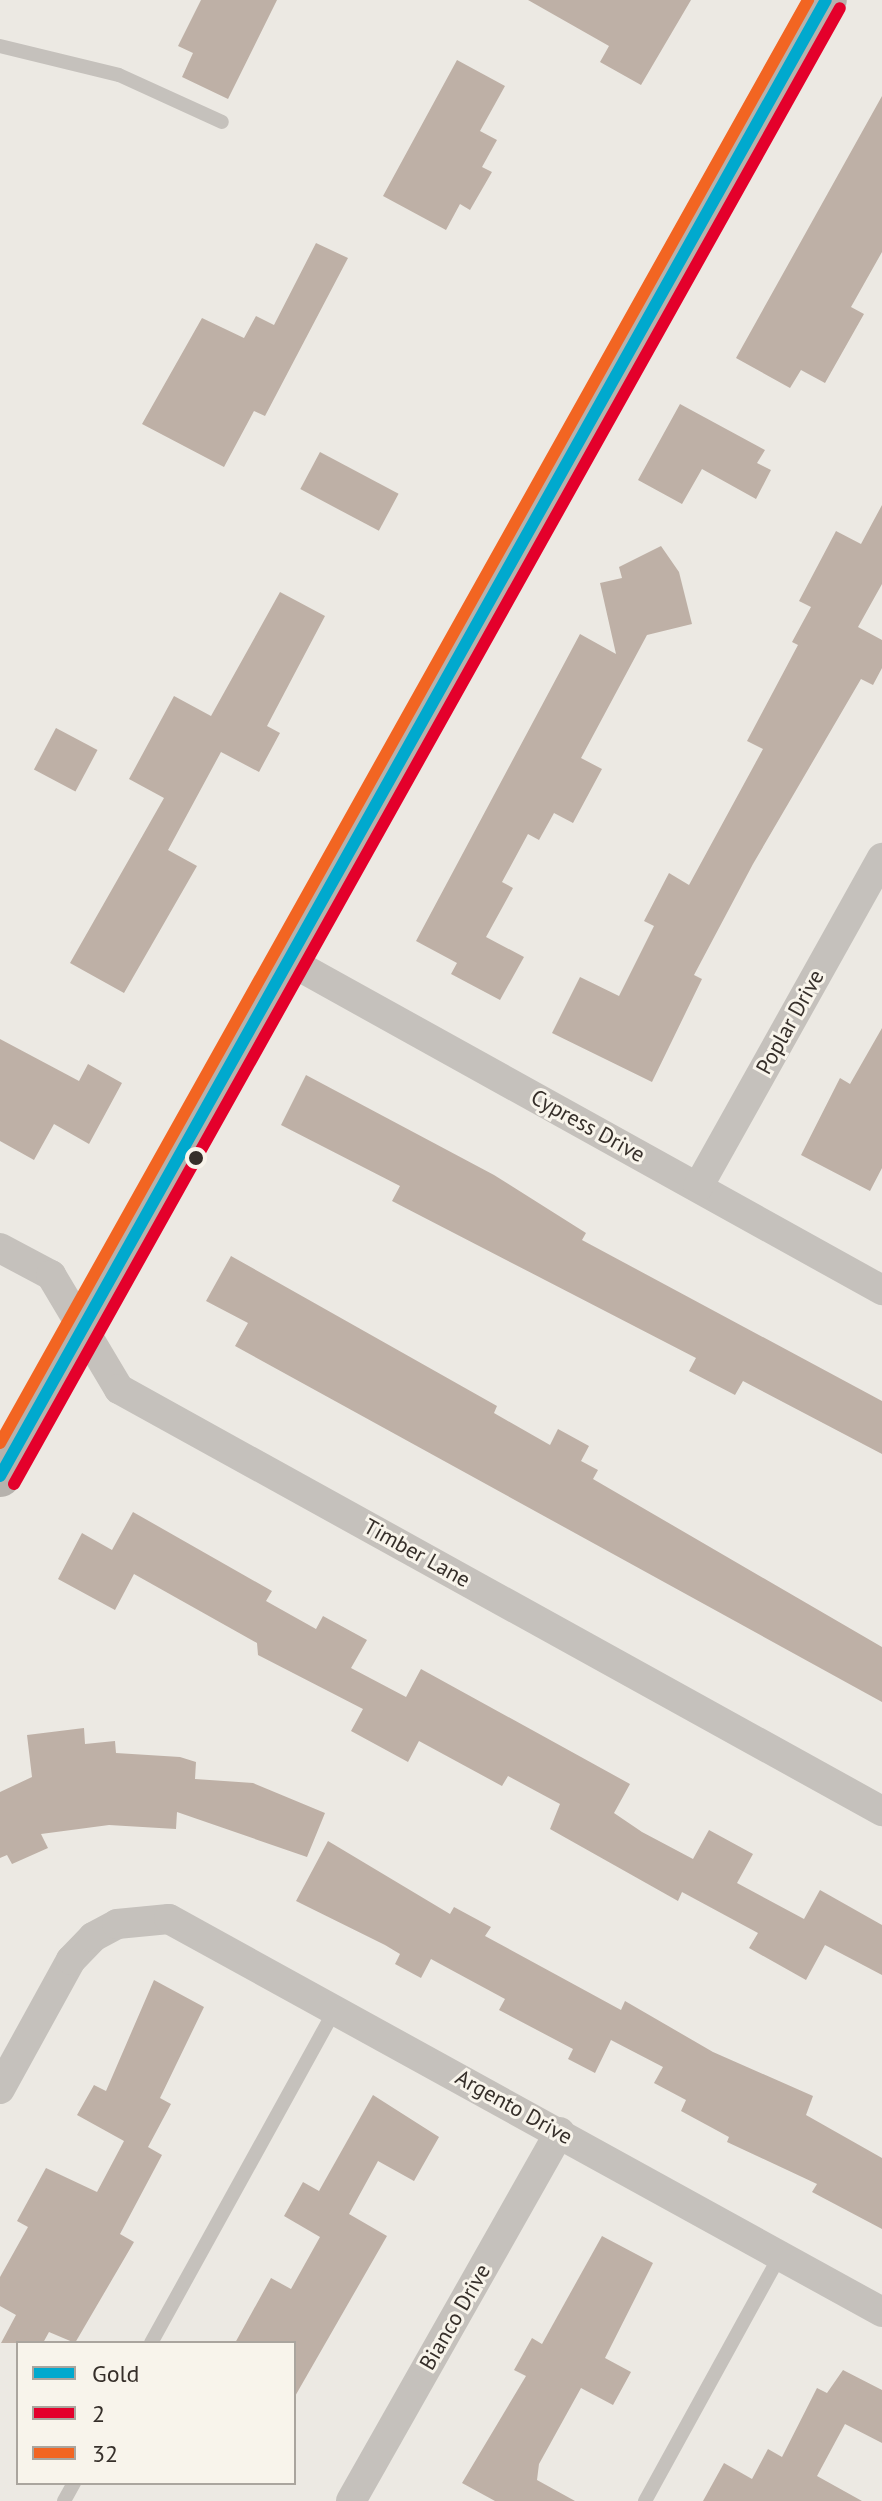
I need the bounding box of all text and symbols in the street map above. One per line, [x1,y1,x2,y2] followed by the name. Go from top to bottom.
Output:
[751,965,829,1079] street label: Poplar Drive
[526,1084,650,1168] street label: Cypress Drive
[188,1150,204,1166] unlabelled marker
[359,1513,475,1593] street label: Timber Lane
[451,2064,577,2150] street label: Argento Drive
[414,2259,496,2375] street label: Bianco Drive
[16,2341,296,2485] legend
[92,2358,139,2389] text: Gold
[92,2398,105,2429] text: 2
[92,2438,118,2469] text: 32

